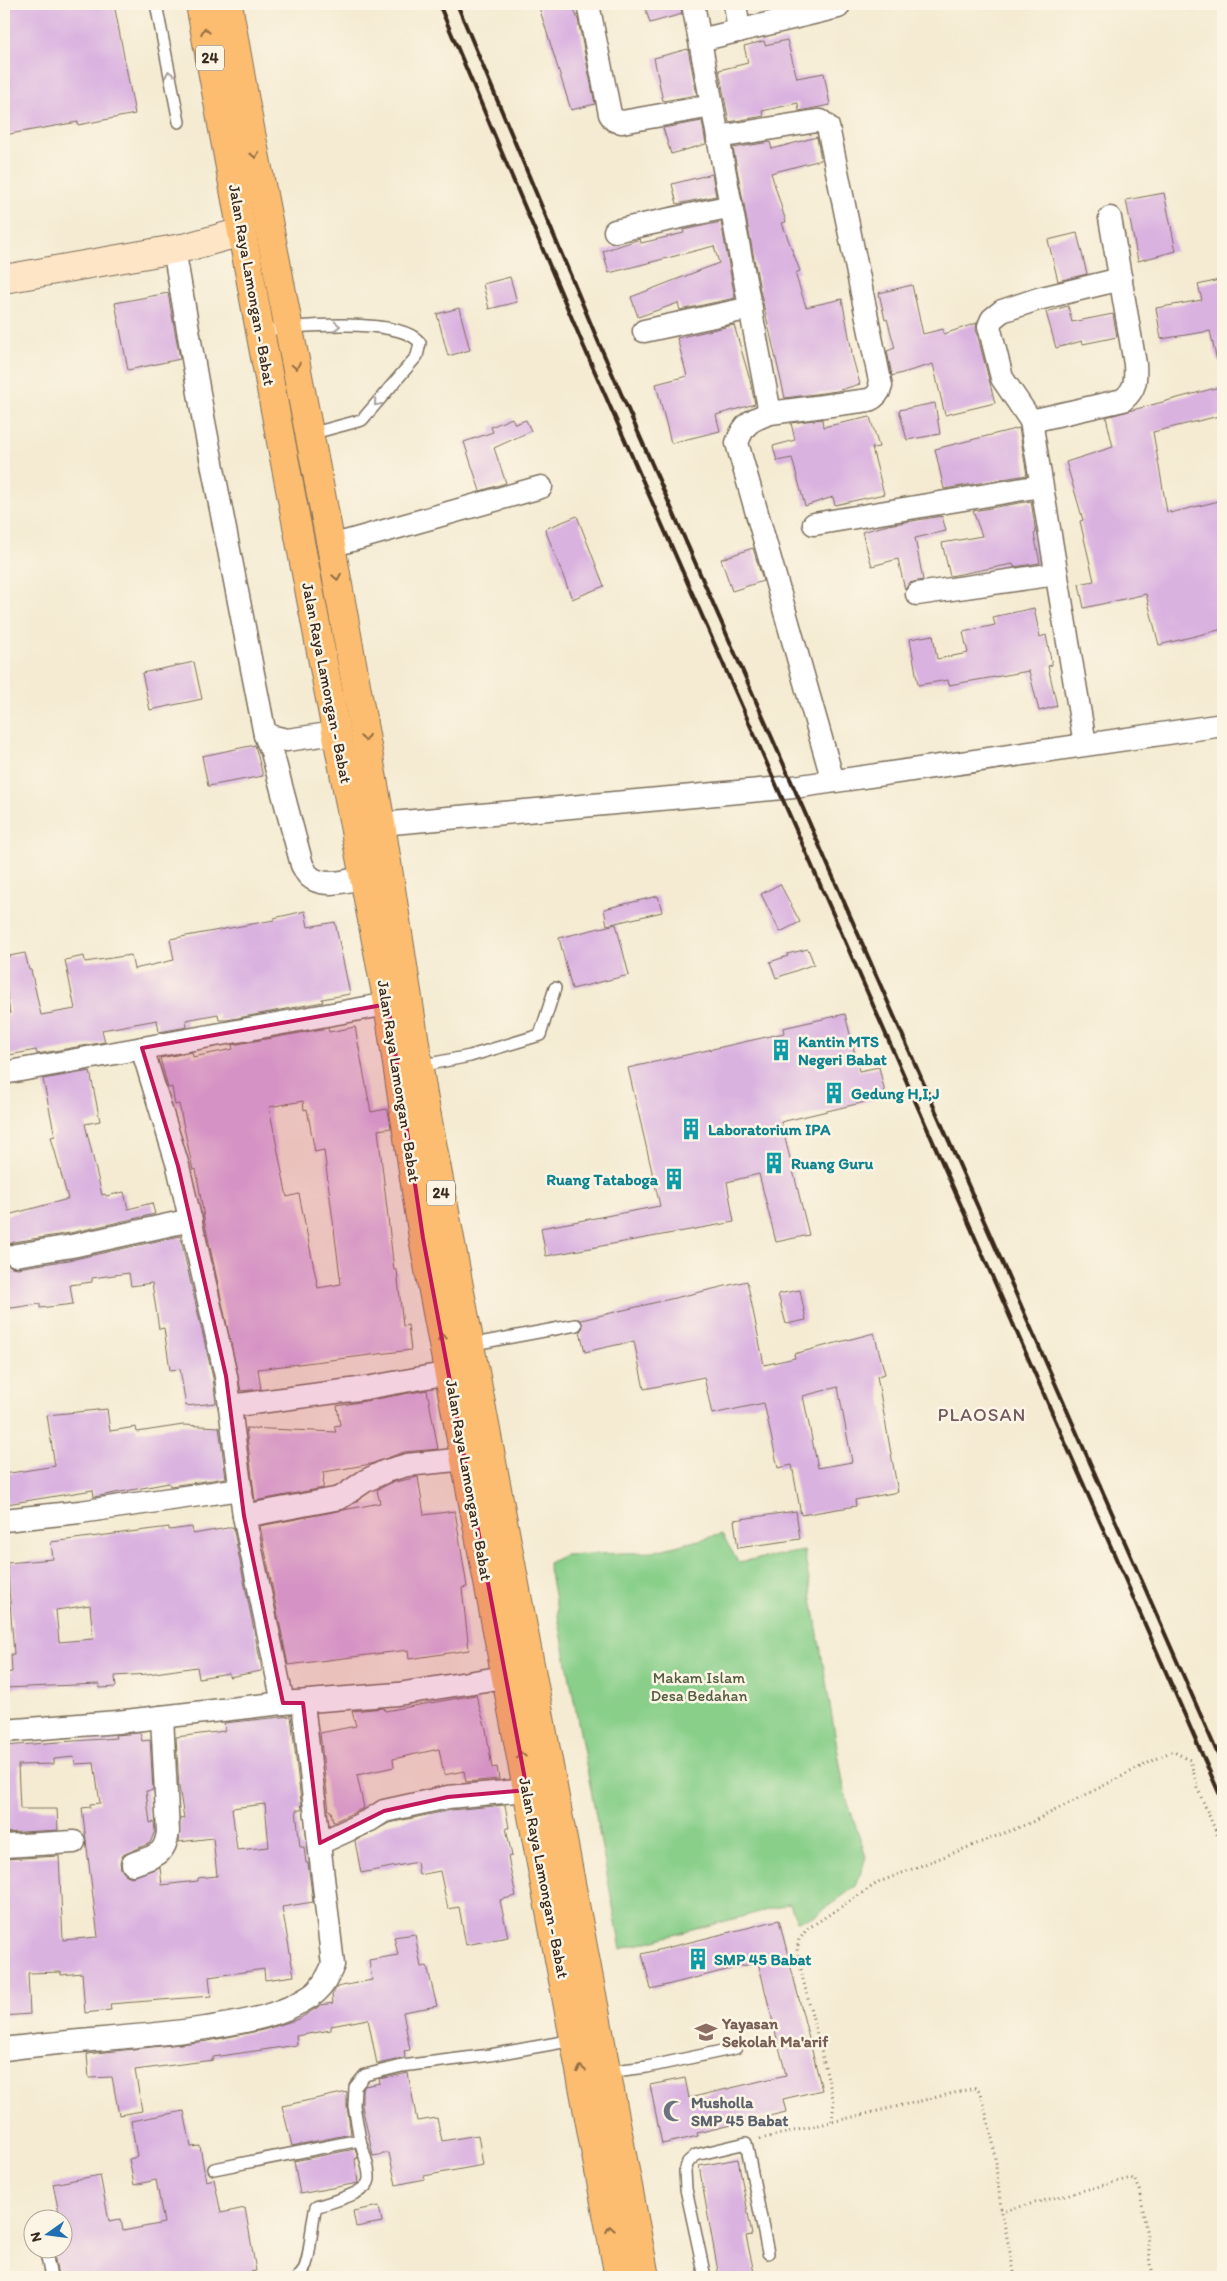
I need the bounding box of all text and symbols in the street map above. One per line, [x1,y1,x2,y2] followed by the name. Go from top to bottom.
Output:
[201,26,211,35] one-way arrow
[196,46,224,70] road number: 24
[165,70,175,79] one-way arrow
[250,151,260,160] one-way arrow
[225,183,279,387] street label: Jalan Raya Lamongan - Babat
[333,320,341,331] one-way arrow
[291,362,301,371] one-way arrow
[374,397,383,406] one-way arrow
[331,573,341,582] one-way arrow
[298,581,356,785] street label: Jalan Raya Lamongan - Babat
[360,733,370,742] one-way arrow
[374,979,424,1183] street label: Jalan Raya Lamongan - Babat
[798,1032,887,1070] place label: Kantin MTS Negeri Babat
[768,1037,794,1063] building icon: Kantin MTS Negeri Babat
[821,1080,847,1106] building icon: Gedung H,I,J
[851,1084,940,1104] place label: Gedung H,I,J
[678,1116,704,1142] building icon: Laboratorium IPA
[708,1120,831,1139] place label: Laboratorium IPA
[761,1150,787,1176] building icon: Ruang Guru
[791,1154,873,1174] place label: Ruang Guru
[661,1166,687,1192] building icon: Ruang Tataboga
[546,1170,659,1190] place label: Ruang Tataboga
[427,1180,455,1206] road number: 24
[438,1333,448,1342] one-way arrow
[442,1378,496,1582] street label: Jalan Raya Lamongan - Babat
[938,1403,1026,1426] district label: PLAOSAN
[651,1668,747,1705] park label: Makam Islam Desa Bedahan
[516,1751,526,1760] one-way arrow
[515,1776,573,1980] street label: Jalan Raya Lamongan - Babat
[685,1946,711,1972] building icon: SMP 45 Babat
[714,1950,811,1969] place label: SMP 45 Babat
[721,2014,829,2051] place label: Yayasan Sekolah Ma'arif
[693,2019,719,2045] school or university icon: Yayasan Sekolah Ma'arif
[576,2065,587,2074] one-way arrow
[691,2093,788,2130] place label: Musholla SMP 45 Babat
[661,2098,687,2124] mosque icon: Musholla SMP 45 Babat
[22,2208,72,2258] north arrow
[606,2225,616,2234] one-way arrow
[26,2230,45,2244] text: N

